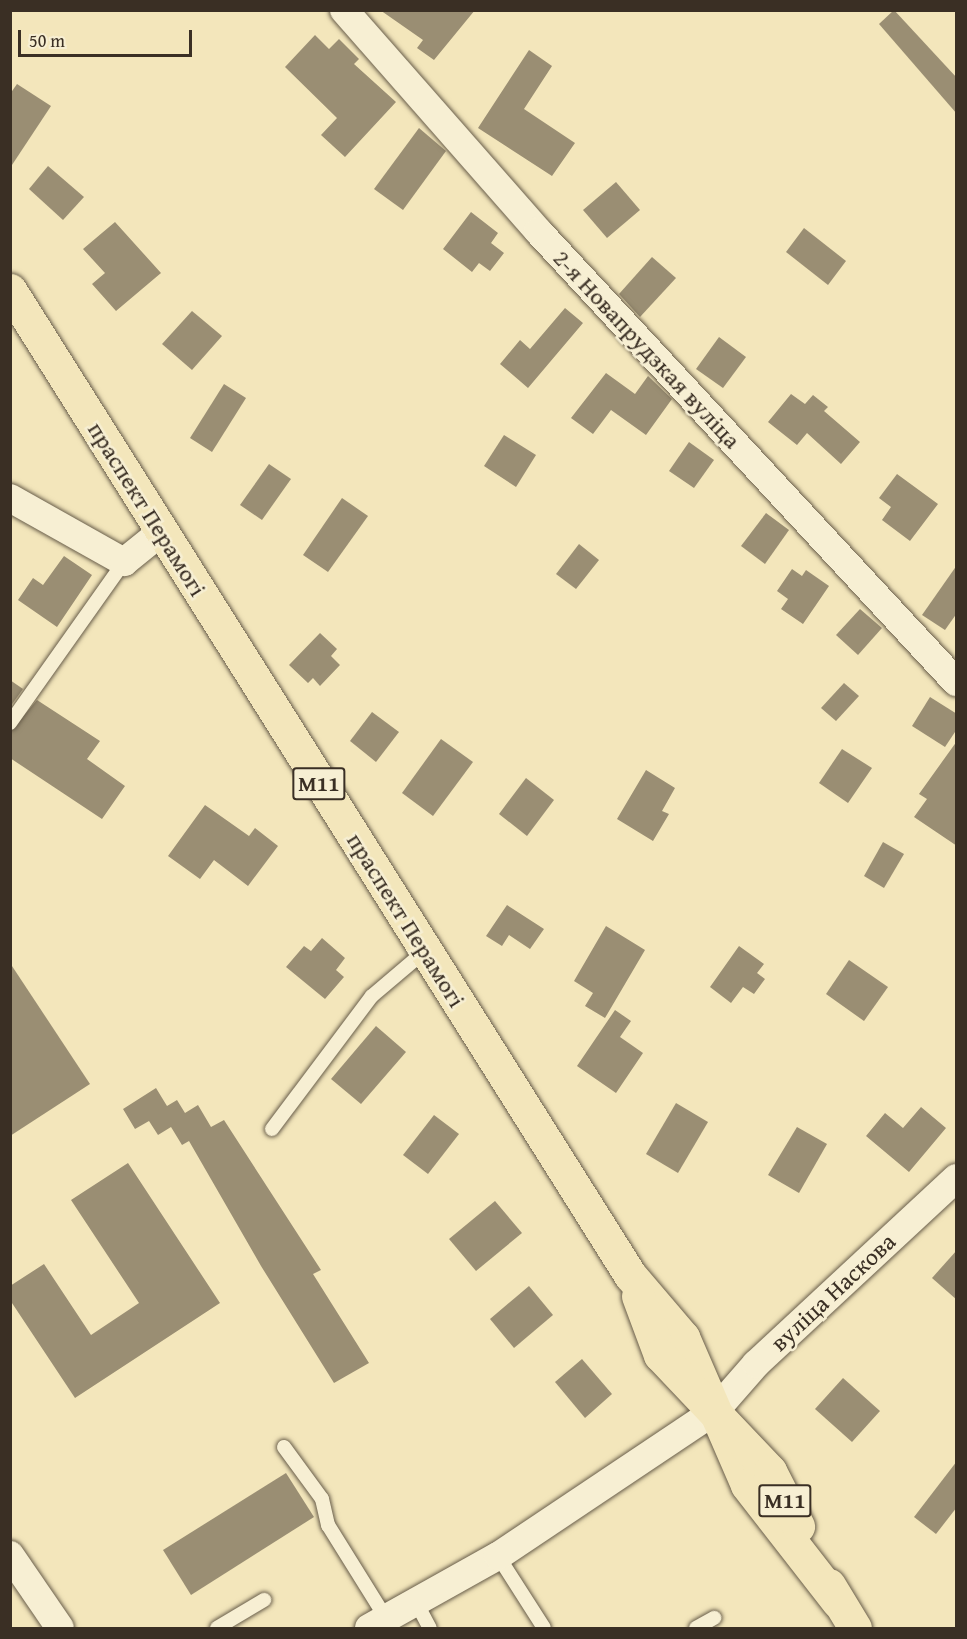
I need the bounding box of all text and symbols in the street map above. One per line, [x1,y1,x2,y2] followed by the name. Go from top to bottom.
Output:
[21,18,195,56] scale bar
[29,27,65,54] text: 50 m
[547,244,747,454] street label: 2-я Новапрудзкая вуліца
[82,416,212,602] street label: праспект Перамогі
[292,765,346,803] road number: М11
[341,827,471,1013] street label: праспект Перамогі
[765,1227,901,1357] street label: вуліца Наскова
[758,1482,812,1520] road number: М11

